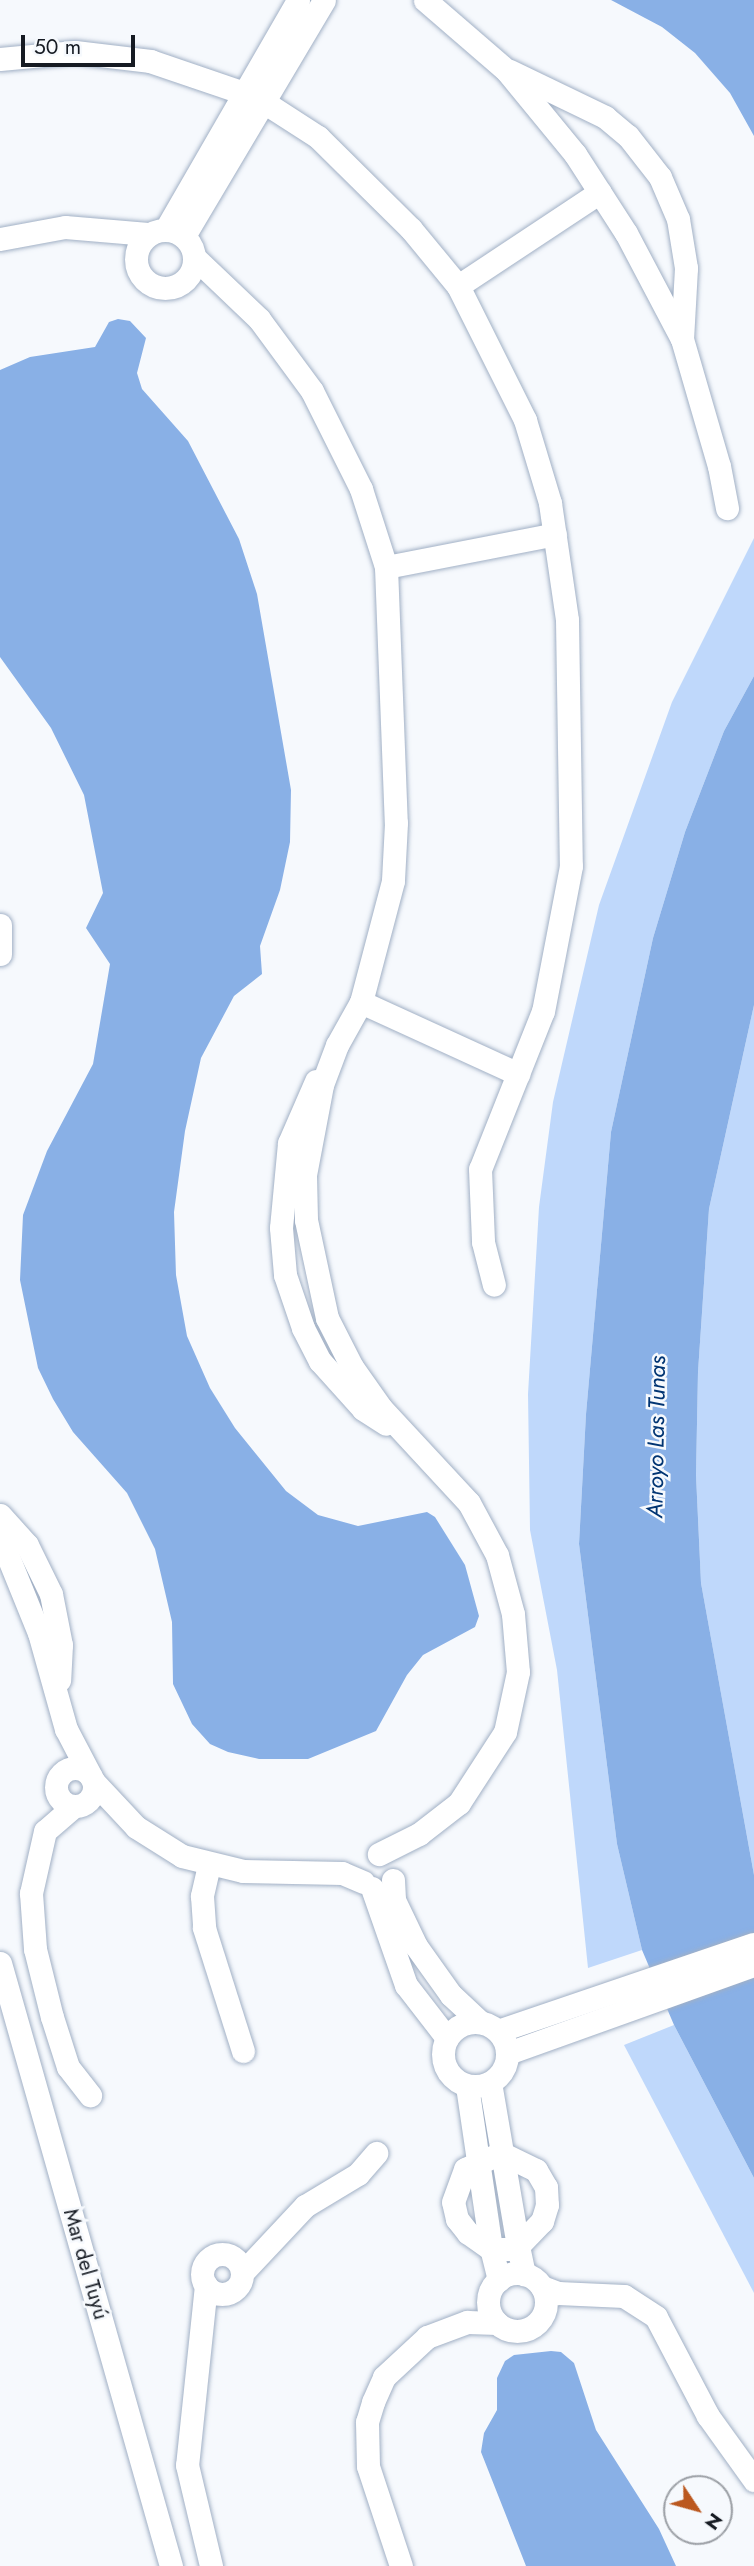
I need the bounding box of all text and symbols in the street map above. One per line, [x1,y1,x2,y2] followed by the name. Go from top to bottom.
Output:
[24,21,138,65] scale bar
[34,32,81,62] text: 50 m
[641,1356,671,1518] water label: Arroyo Las Tunas
[58,2206,114,2322] street label: Mar del Tuyú
[663,2475,733,2545] north arrow
[698,2507,729,2536] text: N

